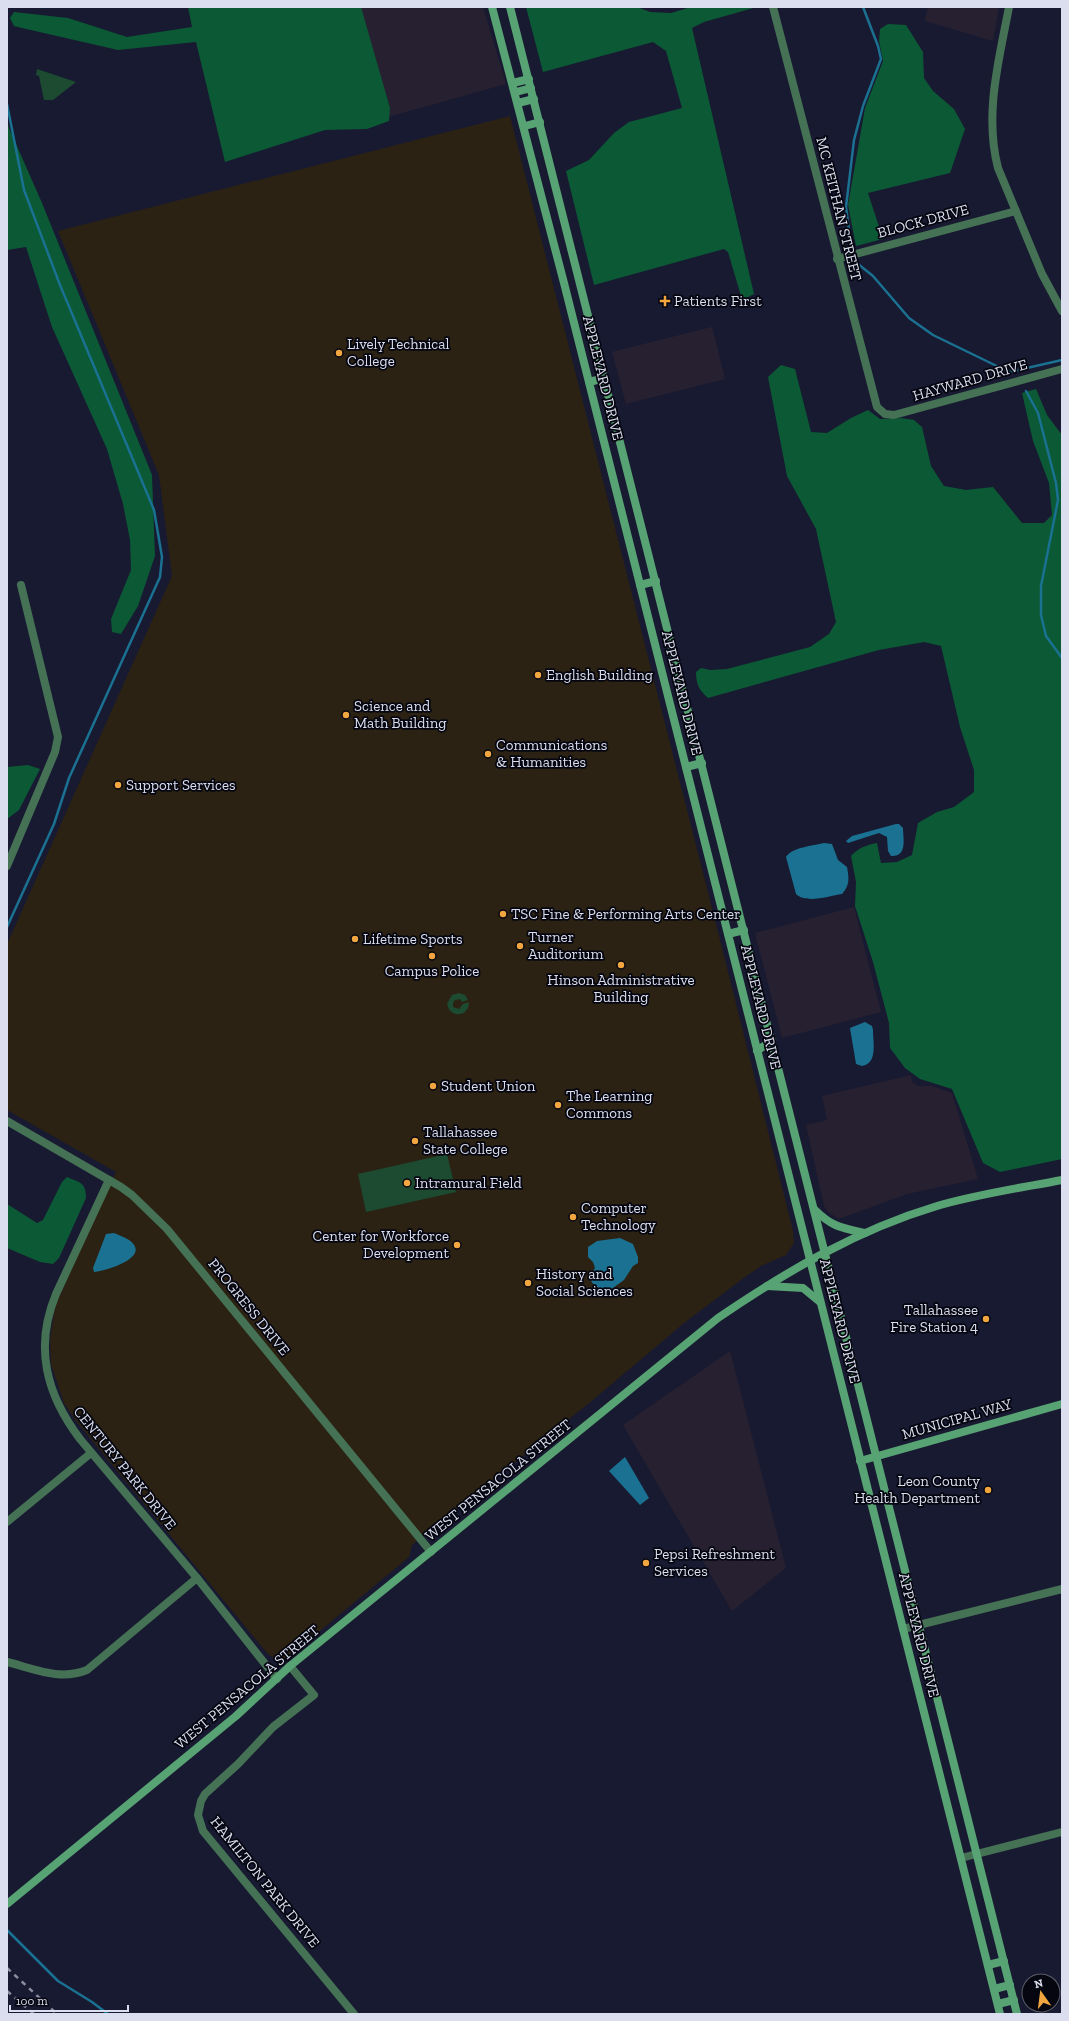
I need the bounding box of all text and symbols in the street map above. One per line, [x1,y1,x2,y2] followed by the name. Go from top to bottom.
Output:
[812,135,866,283] street label: MC KEITHAN STREET
[875,200,971,242] street label: BLOCK DRIVE
[674,292,762,310] place label: Patients First
[659,295,671,307] marker: Patients First
[579,314,627,442] street label: APPLEYARD DRIVE
[347,335,450,370] place label: Lively Technical College
[334,348,344,358] marker: Lively Technical College
[911,355,1029,405] street label: HAYWARD DRIVE
[658,629,706,757] street label: APPLEYARD DRIVE
[546,666,653,684] place label: English Building
[533,670,543,680] marker: English Building
[354,697,446,732] place label: Science and Math Building
[341,710,351,720] marker: Science and Math Building
[496,736,607,771] place label: Communications & Humanities
[483,749,493,759] marker: Communications & Humanities
[126,776,236,794] place label: Support Services
[113,780,123,790] marker: Support Services
[511,905,740,923] place label: TSC Fine & Performing Arts Center
[498,909,508,919] marker: TSC Fine & Performing Arts Center
[528,928,603,963] place label: Turner Auditorium
[363,930,463,948] place label: Lifetime Sports
[350,934,360,944] marker: Lifetime Sports
[515,941,525,951] marker: Turner Auditorium
[737,943,785,1071] street label: APPLEYARD DRIVE
[427,951,437,961] marker: Campus Police
[616,960,626,970] marker: Hinson Administrative Building
[385,962,479,980] place label: Campus Police
[547,971,695,1006] place label: Hinson Administrative Building
[441,1077,536,1095] place label: Student Union
[428,1081,438,1091] marker: Student Union
[566,1087,653,1122] place label: The Learning Commons
[553,1100,563,1110] marker: The Learning Commons
[423,1123,508,1158] place label: Tallahassee State College
[410,1136,420,1146] marker: Tallahassee State College
[415,1174,522,1192] place label: Intramural Field
[402,1178,412,1188] marker: Intramural Field
[581,1199,656,1234] place label: Computer Technology
[568,1212,578,1222] marker: Computer Technology
[313,1227,449,1262] place label: Center for Workforce Development
[452,1240,462,1250] marker: Center for Workforce Development
[204,1255,294,1359] street label: PROGRESS DRIVE
[816,1257,864,1385] street label: APPLEYARD DRIVE
[536,1265,633,1300] place label: History and Social Sciences
[523,1278,533,1288] marker: History and Social Sciences
[890,1301,978,1336] place label: Tallahassee Fire Station 4
[981,1314,991,1324] marker: Tallahassee Fire Station 4
[900,1394,1015,1443] street label: MUNICIPAL WAY
[70,1403,180,1533] street label: CENTURY PARK DRIVE
[421,1415,575,1545] street label: WEST PENSACOLA STREET
[854,1472,980,1507] place label: Leon County Health Department
[983,1485,993,1495] marker: Leon County Health Department
[654,1545,776,1580] place label: Pepsi Refreshment Services
[641,1558,651,1568] marker: Pepsi Refreshment Services
[895,1571,943,1699] street label: APPLEYARD DRIVE
[171,1621,323,1753] street label: WEST PENSACOLA STREET
[207,1813,324,1951] street label: HAMILTON PARK DRIVE
[1021,1973,1061,2013] north arrow
[1033,1976,1045,1991] text: N
[10,1987,128,2013] scale bar
[16,1994,48,2008] text: 100 m

